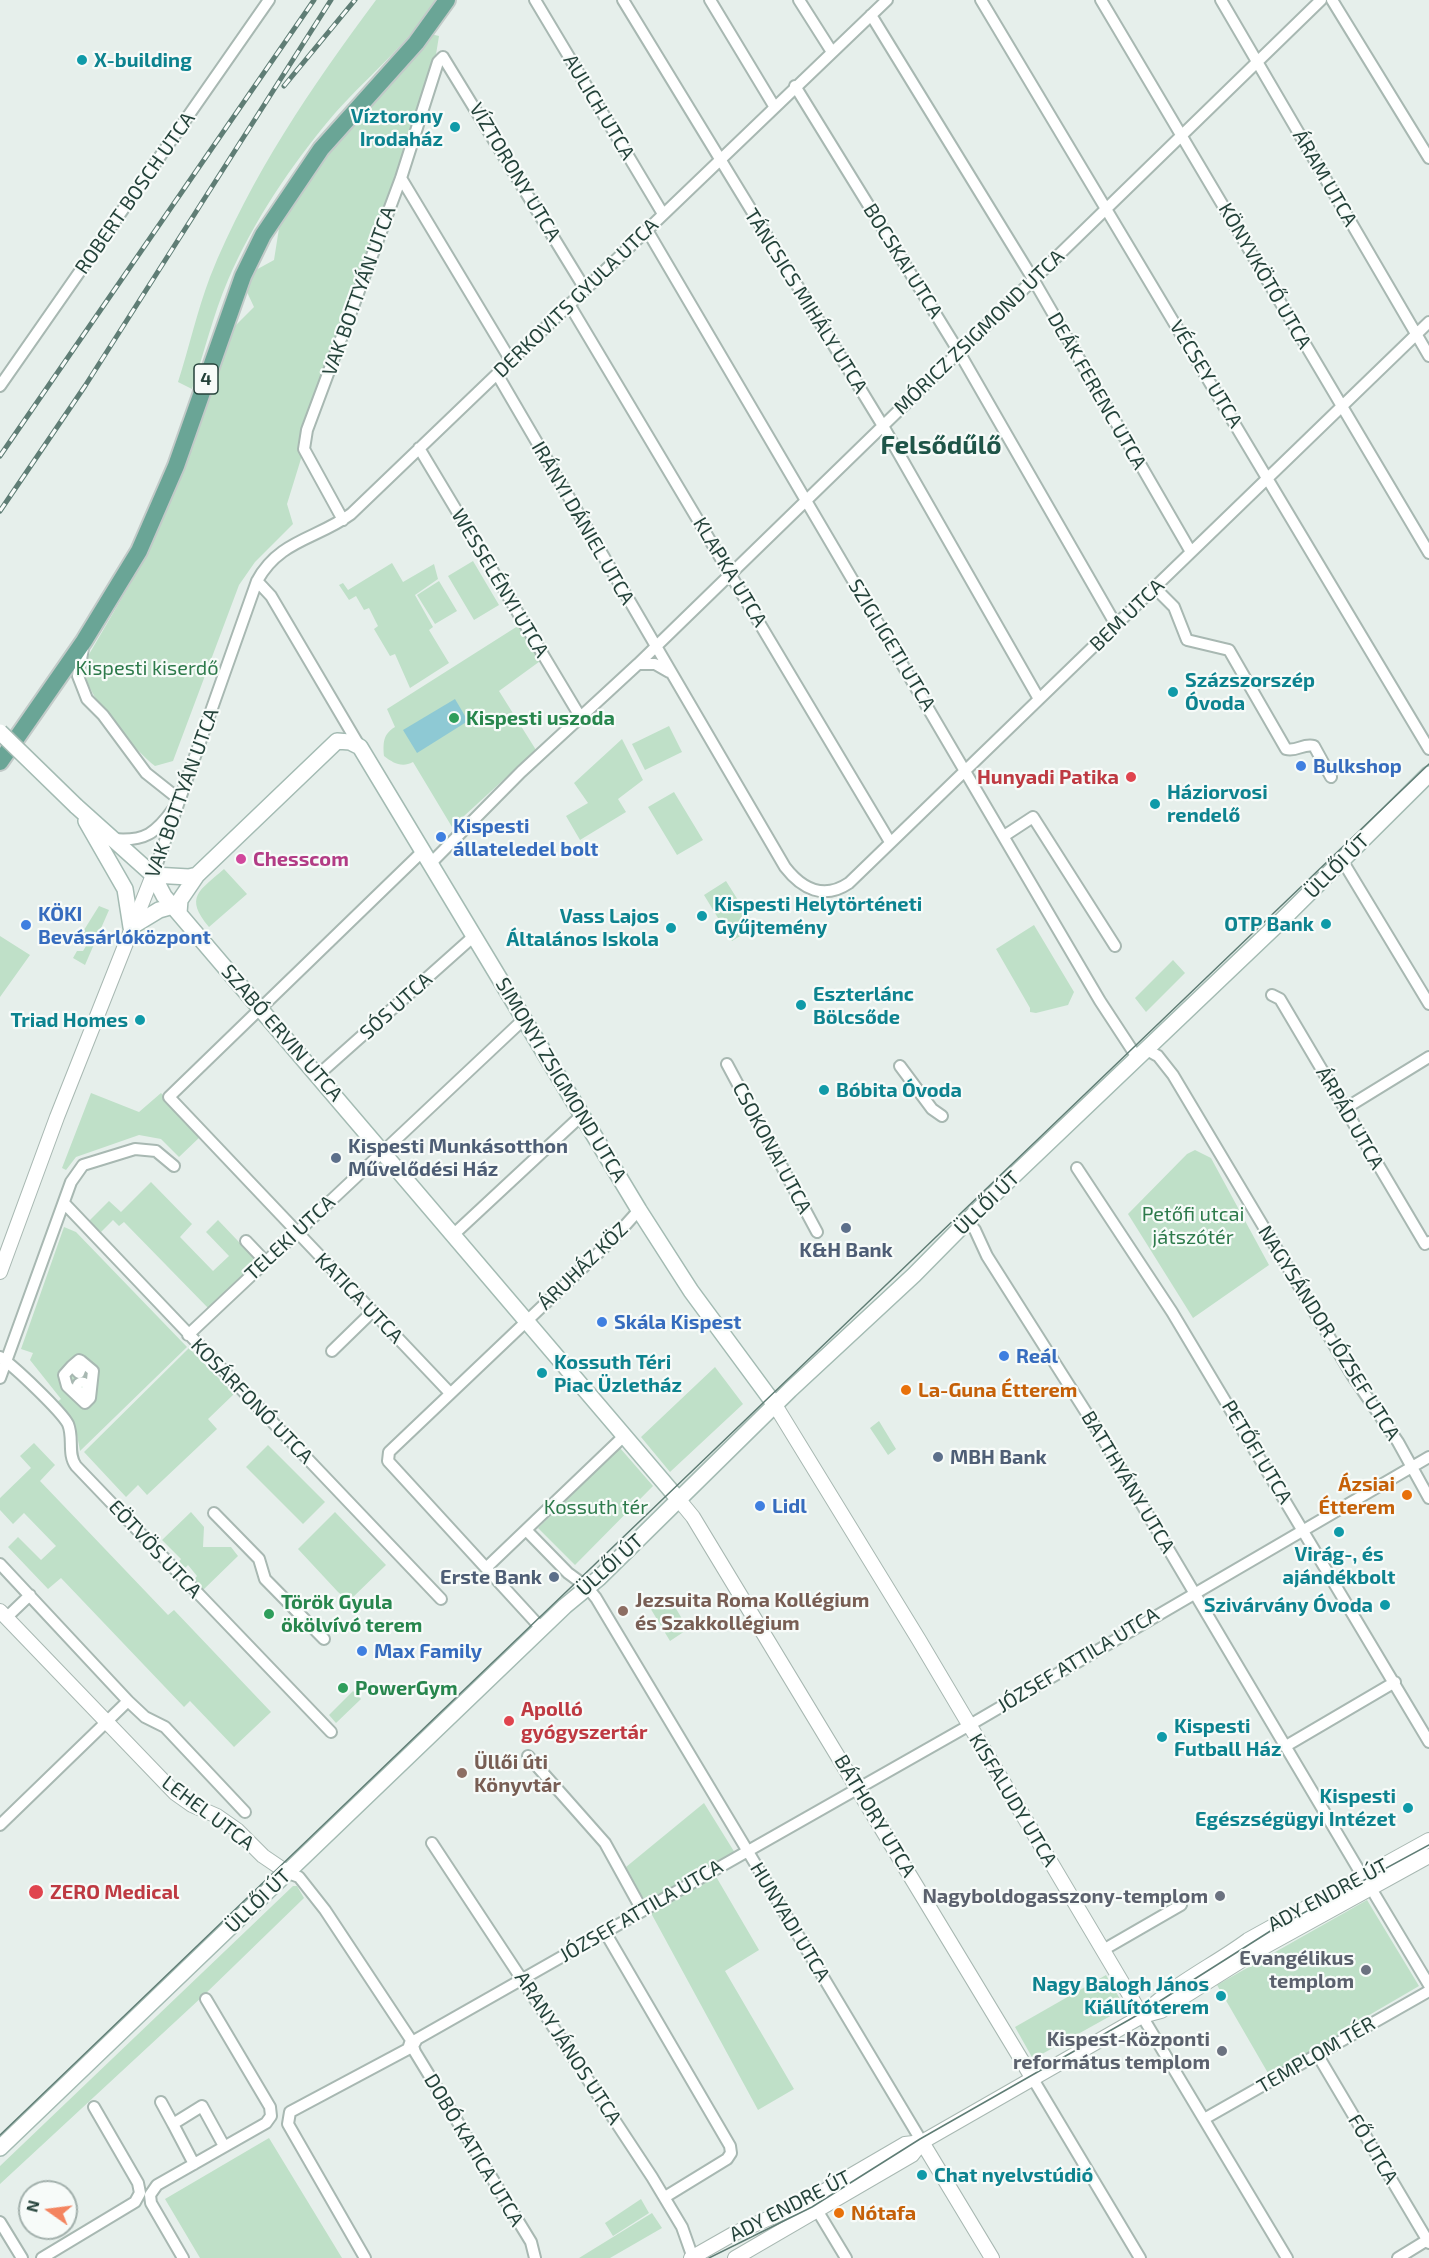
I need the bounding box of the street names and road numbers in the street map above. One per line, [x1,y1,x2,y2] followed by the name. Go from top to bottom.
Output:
[558,50,640,164] street label: AULICH UTCA
[464,98,566,246] street label: VÍZTORONY UTCA
[70,107,200,279] street label: ROBERT BOSCH UTCA
[1288,125,1362,231] street label: ÁRAM UTCA
[858,199,948,323] street label: BOCSKAI UTCA
[1213,199,1317,353] street label: KÖNYVKÖTŐ UTCA
[317,203,401,379] street label: VAK BOTTYÁN UTCA
[739,204,873,398] street label: TÁNCSICS MIHÁLY UTCA
[489,213,663,383] street label: DERKOVITS GYULA UTCA
[889,244,1069,420] street label: MÓRICZ ZSIGMOND UTCA
[1042,308,1152,474] street label: DEÁK FERENC UTCA
[1164,316,1248,432] street label: VÉCSEY UTCA
[194,364,218,394] road number: 4
[526,437,640,609] street label: IRÁNYI DÁNIEL UTCA
[446,504,554,662] street label: WESSELÉNYI UTCA
[688,513,772,631] street label: KLAPKA UTCA
[1085,574,1169,656] street label: BEM UTCA
[843,575,941,715] street label: SZIGLIGETI UTCA
[140,705,224,881] street label: VAK BOTTYÁN UTCA
[1300,829,1374,903] street label: ÜLLŐI ÚT
[216,960,348,1106] street label: SZABÓ ERVIN UTCA
[355,967,437,1045] street label: SÓS UTCA
[490,973,632,1187] street label: SIMONYI ZSIGMOND UTCA
[1311,1062,1389,1174] street label: ÁRPÁD UTCA
[727,1078,817,1218] street label: CSOKONAI UTCA
[949,1166,1025,1240] street label: ÜLLŐI ÚT
[240,1190,340,1286] street label: TELEKI UTCA
[533,1217,633,1315] street label: ÁRUHÁZ KÖZ
[1253,1221,1405,1445] street label: NAGYSÁNDOR JÓZSEF UTCA
[310,1248,408,1348] street label: KATICA UTCA
[186,1333,318,1469] street label: KOSÁRFONÓ UTCA
[1217,1396,1297,1508] street label: PETŐFI UTCA
[1076,1407,1180,1557] street label: BATTHYÁNY UTCA
[103,1495,207,1603] street label: EÖTVÖS UTCA
[572,1529,648,1601] street label: ÜLLŐI ÚT
[993,1602,1163,1718] street label: JÓZSEF ATTILA UTCA
[964,1729,1062,1871] street label: KISFALUDY UTCA
[829,1750,921,1882] street label: BÁTHORY UTCA
[157,1771,259,1855] street label: LEHEL UTCA
[1264,1853,1392,1937] street label: ADY ENDRE ÚT
[555,1854,727,1968] street label: JÓZSEF ATTILA UTCA
[745,1858,835,1986] street label: HUNYADI UTCA
[220,1864,296,1938] street label: ÜLLŐI ÚT
[509,1967,627,2129] street label: ARANY JÁNOS UTCA
[1253,2011,1379,2099] street label: TEMPLOM TÉR
[419,2069,529,2231] street label: DOBÓ KATICA UTCA
[1343,2110,1403,2188] street label: FŐ UTCA
[725,2165,855,2247] street label: ADY ENDRE ÚT

